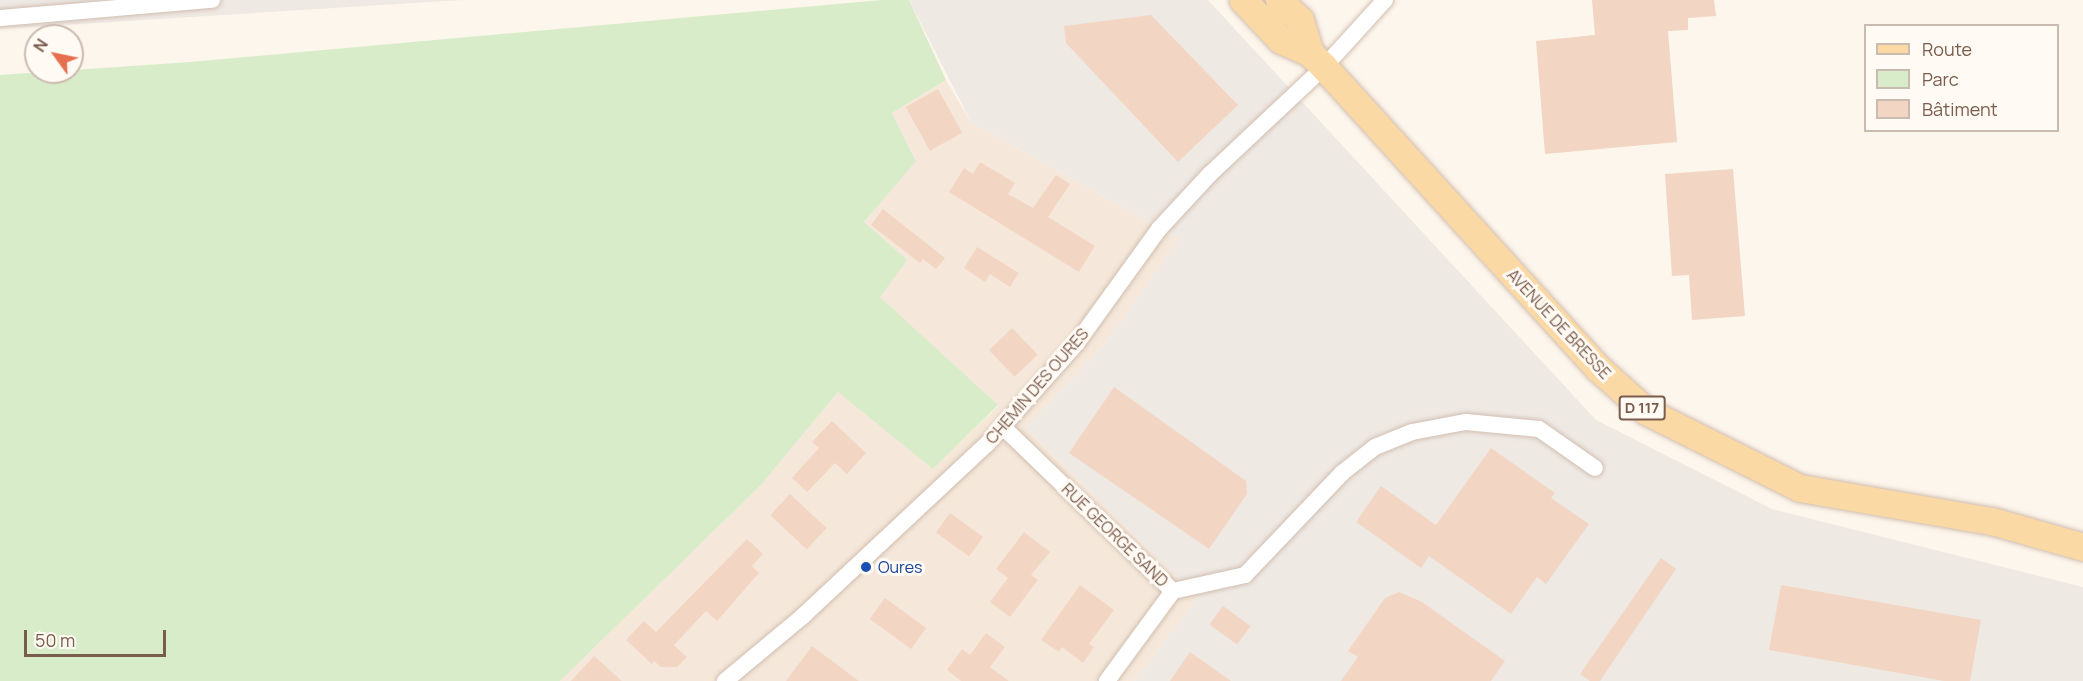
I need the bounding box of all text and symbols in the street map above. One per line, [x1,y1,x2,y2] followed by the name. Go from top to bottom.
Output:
[24,24,84,84] north arrow
[1864,24,2059,132] legend
[28,34,53,56] text: N
[1922,37,1972,61] text: Route
[1922,67,1959,91] text: Parc
[1922,97,1998,121] text: Bâtiment
[1503,265,1615,383] street label: AVENUE DE BRESSE
[982,324,1092,448] street label: CHEMIN DES OURES
[1618,396,1666,420] road number: D 117
[1058,479,1172,591] street label: RUE GEORGE SAND
[878,557,922,577] place label: Oures
[859,560,873,574] marker: Oures
[27,618,170,656] scale bar
[35,628,75,652] text: 50 m

